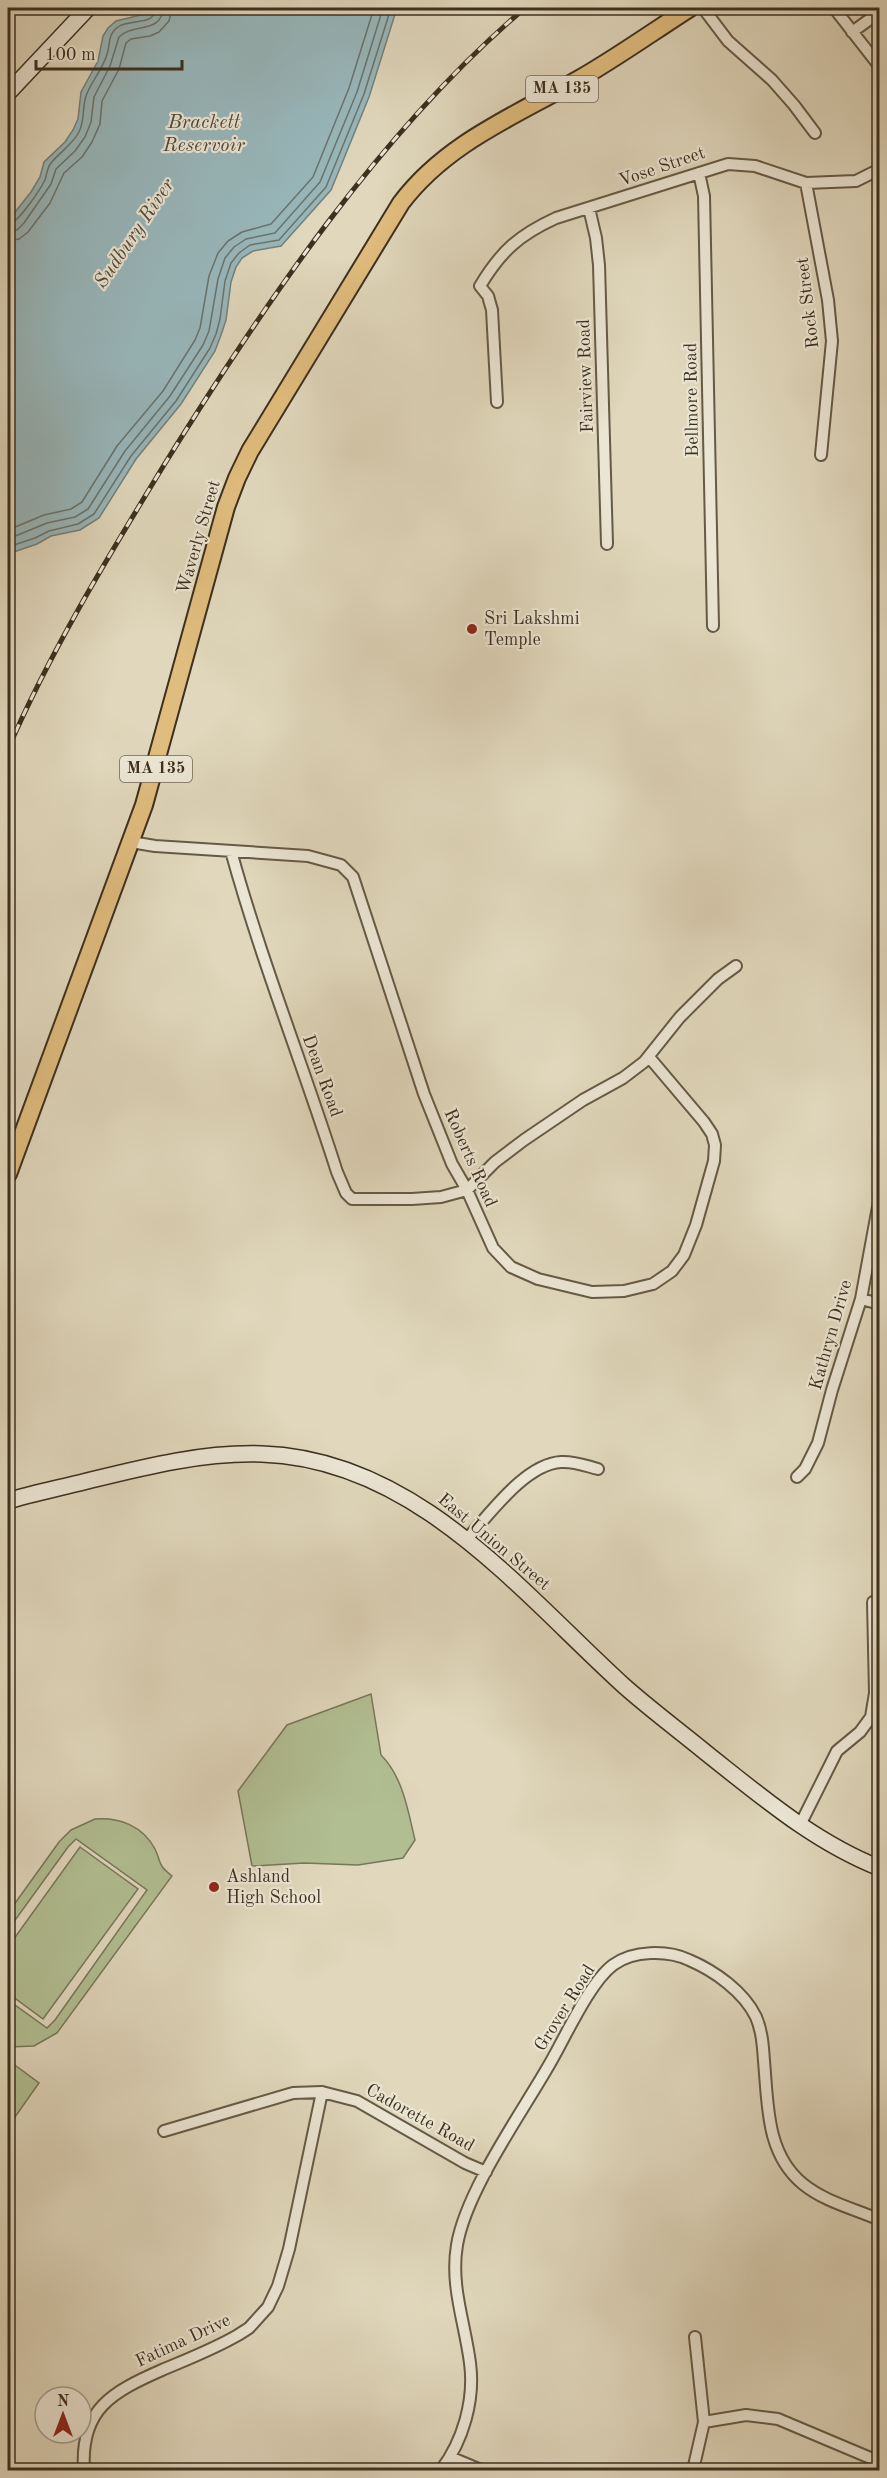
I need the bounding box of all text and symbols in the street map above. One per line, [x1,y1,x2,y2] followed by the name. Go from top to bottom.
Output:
[36,33,182,71] scale bar
[45,46,96,64] text: 100 m
[526,76,598,102] road number: MA 135
[162,113,245,156] water label: Brackett Reservoir
[617,144,707,190] street label: Vose Street
[91,175,179,292] water label: Sudbury River
[793,256,823,350] street label: Rock Street
[575,319,597,433] street label: Fairview Road
[682,343,702,457] street label: Bellmore Road
[174,478,224,596] street label: Waverly Street
[484,610,580,649] place label: Sri Lakshmi Temple
[465,622,479,636] marker: Sri Lakshmi Temple
[120,756,192,782] road number: MA 135
[299,1032,345,1120] street label: Dean Road
[440,1106,500,1210] street label: Roberts Road
[807,1278,855,1392] street label: Kathryn Drive
[434,1490,554,1594] street label: East Union Street
[226,1868,321,1907] place label: Ashland High School
[207,1880,221,1894] marker: Ashland High School
[531,1962,599,2054] street label: Grover Road
[363,2081,477,2155] street label: Cadorette Road
[133,2311,233,2371] street label: Fatima Drive
[33,2385,93,2445] north arrow
[57,2394,70,2410] text: N

